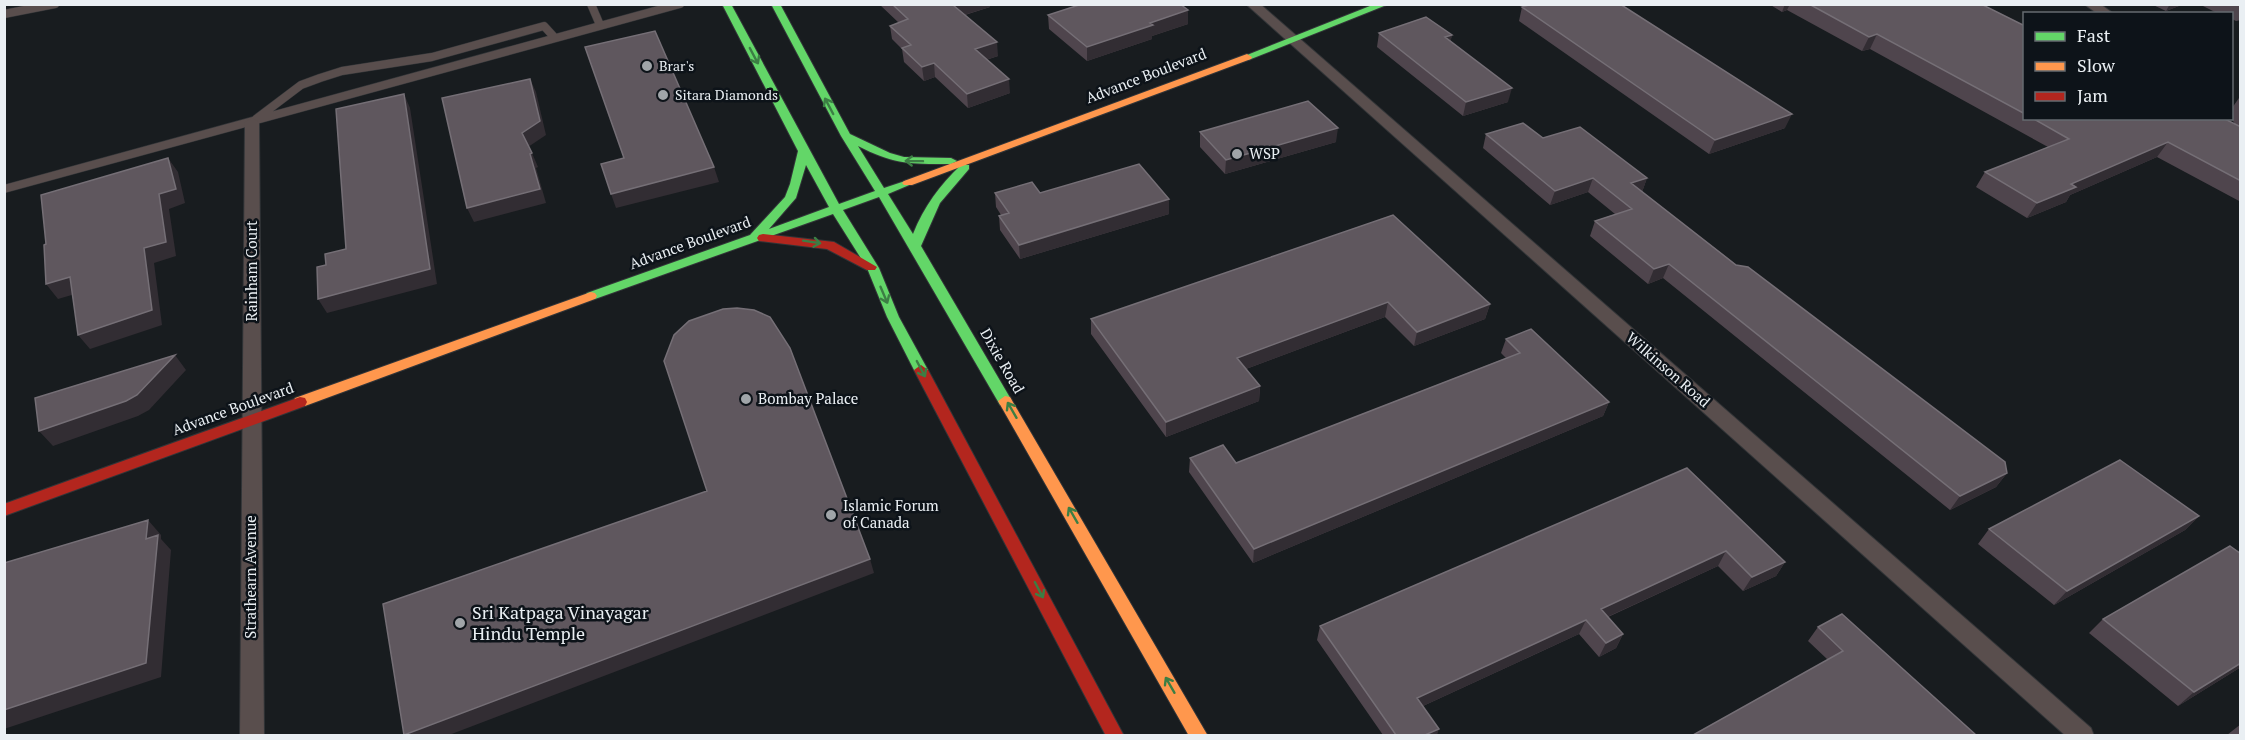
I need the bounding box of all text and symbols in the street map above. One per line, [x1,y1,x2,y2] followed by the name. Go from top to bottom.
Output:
[2023,12,2233,120] legend
[2077,23,2111,47] text: Fast
[1082,43,1209,107] street label: Advance Boulevard
[748,47,760,64] one-way arrow
[2077,53,2116,77] text: Slow
[659,56,694,75] place label: Brar's
[640,59,654,73] marker: Brar's
[2077,83,2108,107] text: Jam
[675,85,778,104] place label: Sitara Diamonds
[656,88,670,102] marker: Sitara Diamonds
[823,97,834,115] one-way arrow
[1249,143,1280,163] place label: WSP
[1230,147,1244,161] marker: WSP
[904,155,924,166] one-way arrow
[626,211,753,273] street label: Advance Boulevard
[241,220,261,322] street label: Rainham Court
[802,237,822,248] one-way arrow
[879,285,890,304] one-way arrow
[976,324,1030,397] street label: Dixie Road
[1622,327,1715,411] street label: Wilkinson Road
[915,360,927,377] one-way arrow
[169,377,296,439] street label: Advance Boulevard
[758,388,858,408] place label: Bombay Palace
[739,392,753,406] marker: Bombay Palace
[1005,402,1017,419] one-way arrow
[843,495,939,532] place label: Islamic Forum of Canada
[1067,507,1078,525] one-way arrow
[824,508,838,522] marker: Islamic Forum of Canada
[240,515,260,639] street label: Strathearn Avenue
[1034,581,1046,599] one-way arrow
[472,600,649,645] place label: Sri Katpaga Vinayagar Hindu Temple
[453,616,467,630] marker: Sri Katpaga Vinayagar Hindu Temple
[1163,677,1175,694] one-way arrow

